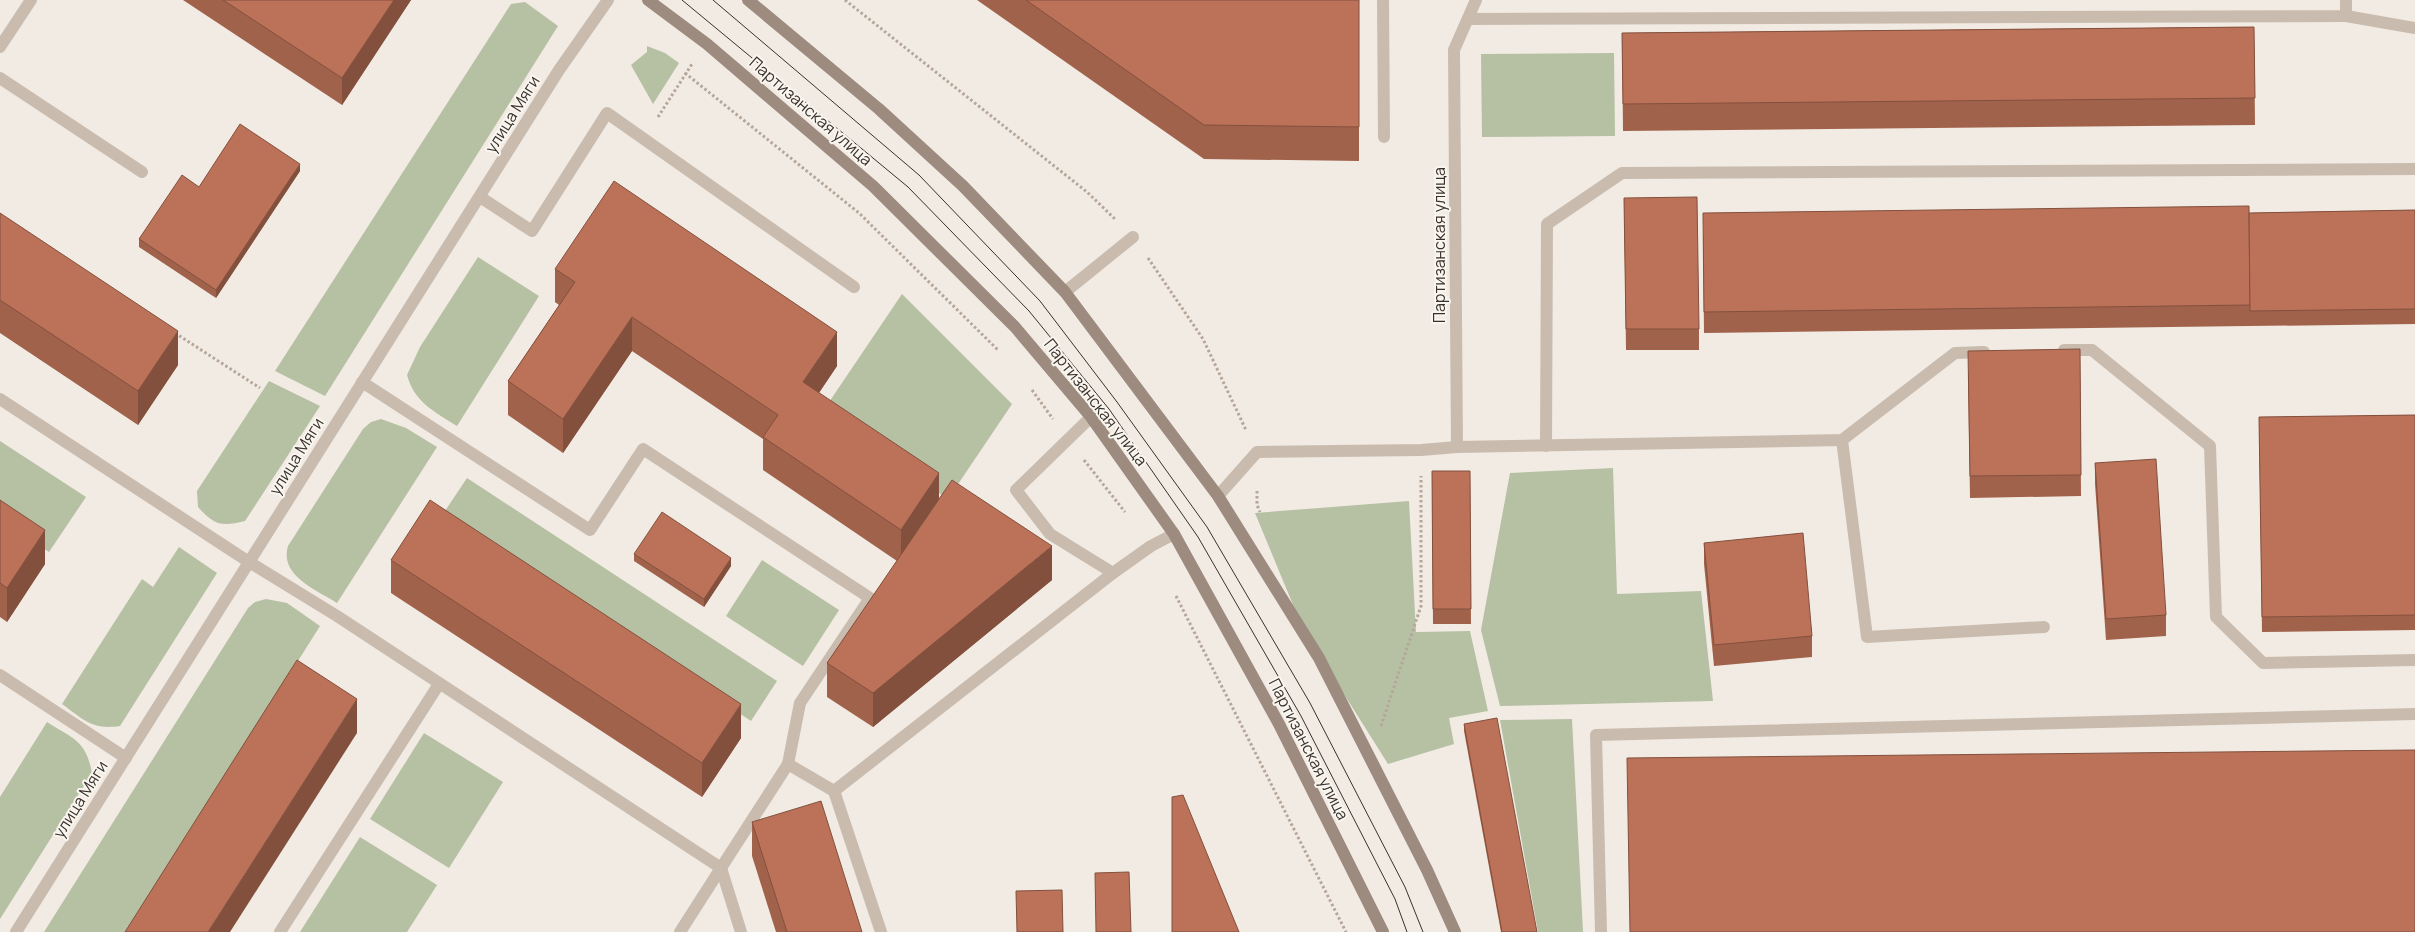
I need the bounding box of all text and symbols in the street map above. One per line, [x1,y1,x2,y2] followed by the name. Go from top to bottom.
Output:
[745,52,877,170] street label: Партизанская улица
[480,71,544,157] street label: улица Мяги
[1428,167,1450,323] street label: Партизанская улица
[1039,334,1153,470] street label: Партизанская улица
[264,413,328,499] street label: улица Мяги
[1264,675,1354,823] street label: Партизанская улица
[48,756,112,842] street label: улица Мяги

